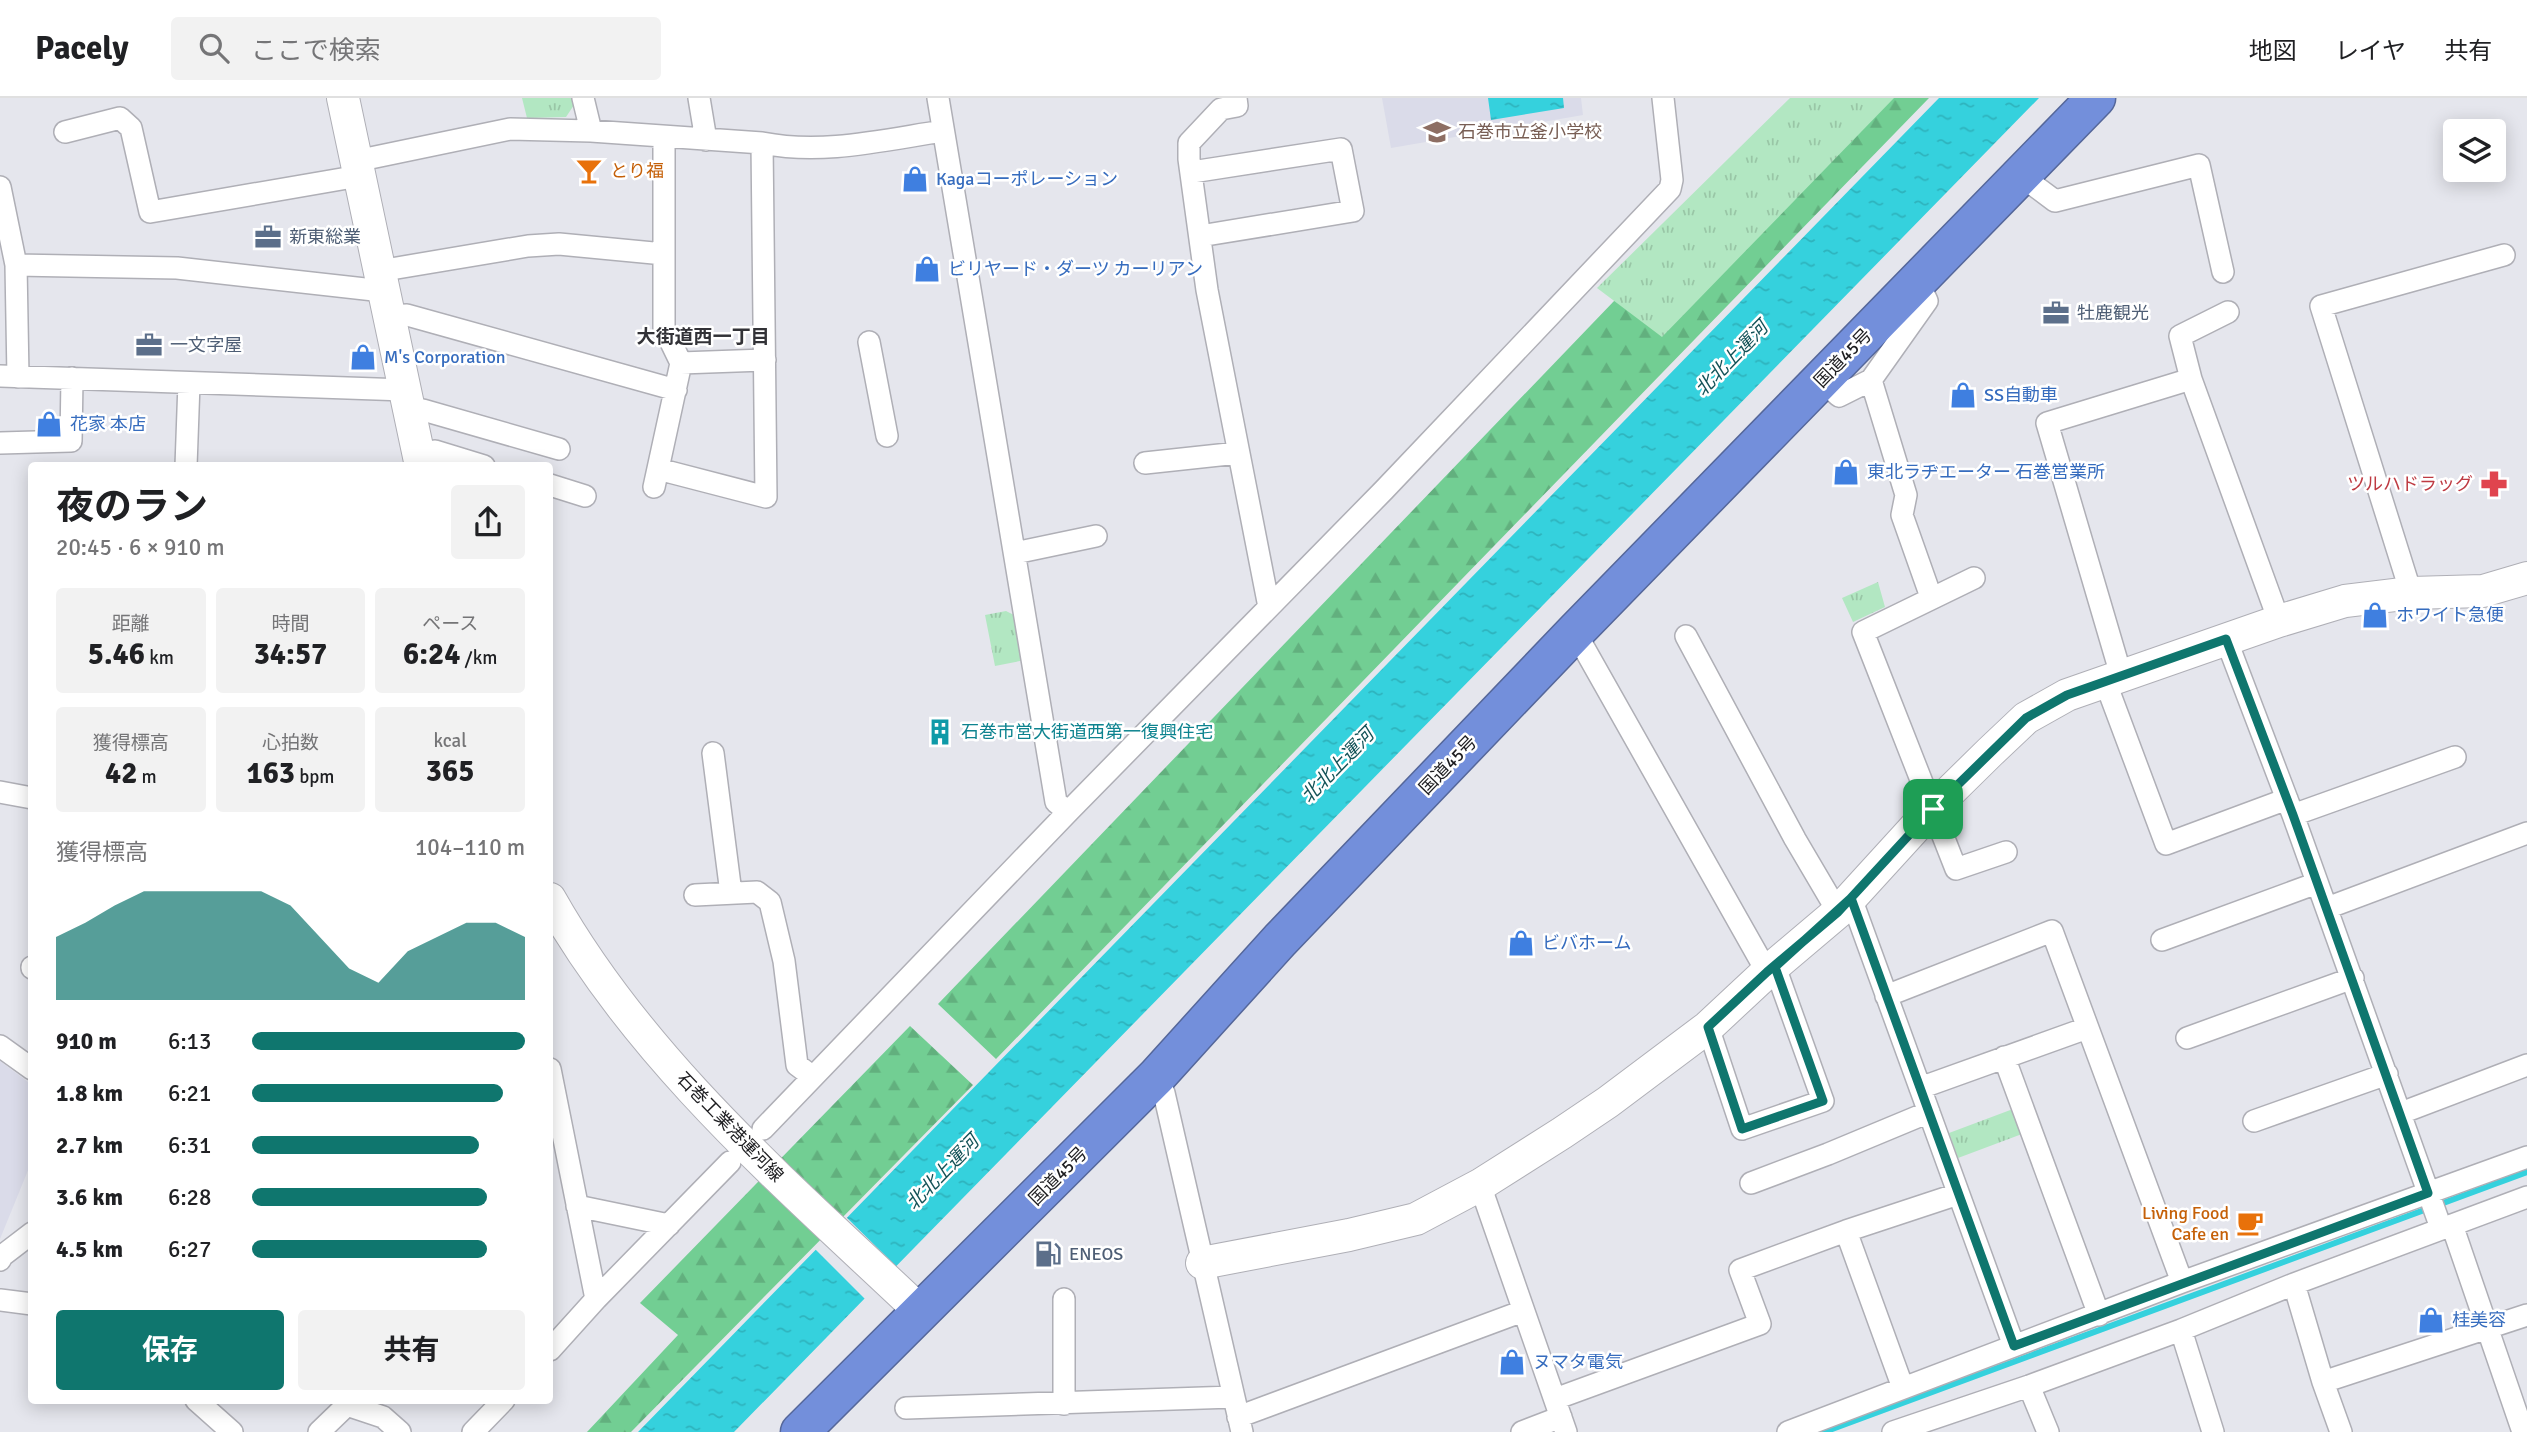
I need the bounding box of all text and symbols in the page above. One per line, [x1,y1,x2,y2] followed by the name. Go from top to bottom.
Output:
[171,17,661,80] search box
[35,28,129,69] text: Pacely
[195,29,233,67] icon: search
[251,35,381,67] text: ここで検索
[2249,36,2297,66] text: 地図
[2335,36,2406,66] text: レイヤ
[2444,36,2492,66] text: 共有
[1422,117,1452,147] school or university icon: 石巻市立釜小学校
[2443,119,2506,182] map controls
[2443,119,2506,182] button: layers
[1458,121,1602,143] place label: 石巻市立釜小学校
[574,156,604,186] bar icon: とり福
[610,160,664,182] place label: とり福
[900,164,930,194] shop icon: Kagaコーポレーション
[936,168,1118,190] place label: Kagaコーポレーション
[253,222,283,252] office icon: 新東総業
[289,226,361,248] place label: 新東総業
[912,254,942,284] shop icon: ビリヤード・ダーツ カーリアン
[948,258,1203,280] place label: ビリヤード・ダーツ カーリアン
[2041,298,2071,328] office icon: 牡鹿観光
[2077,302,2149,324] place label: 牡鹿観光
[1690,313,1776,401] water label: 北北上運河
[1810,324,1876,392] street label: 国道45号
[636,325,770,349] district label: 大街道西一丁目
[134,330,164,360] office icon: 一文字屋
[170,334,242,356] place label: 一文字屋
[348,342,378,372] shop icon: M's Corporation
[384,346,506,368] place label: M's Corporation
[1948,380,1978,410] shop icon: SS自動車
[1984,384,2058,406] place label: SS自動車
[34,409,64,439] shop icon: 花家 本店
[70,413,146,435] place label: 花家 本店
[1831,457,1861,487] shop icon: 東北ラヂエーター 石巻営業所
[1867,461,2105,483] place label: 東北ラヂエーター 石巻営業所
[2479,469,2509,499] pharmacy icon: ツルハドラッグ
[2347,473,2473,495] place label: ツルハドラッグ
[56,483,208,530] text: 夜のラン
[451,485,525,559] button: share
[56,533,225,562] text: 20:45 · 6 × 910 m
[2360,600,2390,630] shop icon: ホワイト急便
[2396,604,2504,626] place label: ホワイト急便
[112,612,150,636] text: 距離
[271,612,310,636] text: 時間
[422,612,478,636] text: ペース
[88,636,145,673] text: 5.46
[254,636,327,673] text: 34:57
[403,636,460,673] text: 6:24
[145,646,174,670] text: km
[460,646,497,670] text: /km
[925,717,955,747] building icon: 石巻市営大街道西第一復興住宅
[1296,720,1382,808] water label: 北北上運河
[961,721,1213,743] place label: 石巻市営大街道西第一復興住宅
[434,729,467,753] text: kcal
[93,731,169,755] text: 獲得標高
[262,731,319,755] text: 心拍数
[1415,731,1481,799] street label: 国道45号
[426,753,474,790] text: 365
[105,755,137,792] text: 42
[246,755,295,792] text: 163
[137,765,157,789] text: m
[295,765,335,789] text: bpm
[1903,779,1963,839] pin
[1914,790,1952,828] icon: arrive
[415,833,525,862] text: 104–110 m
[56,838,148,867] text: 獲得標高
[1506,928,1536,958] shop icon: ビバホーム
[1542,932,1631,954] place label: ビバホーム
[56,1027,117,1056] text: 910 m
[168,1027,211,1056] text: 6:13
[672,1068,788,1186] street label: 石巻工業港運河線
[56,1079,123,1108] text: 1.8 km
[168,1079,211,1108] text: 6:21
[901,1127,987,1215] water label: 北北上運河
[56,1131,123,1160] text: 2.7 km
[168,1131,211,1160] text: 6:31
[1024,1142,1092,1210] street label: 国道45号
[56,1183,123,1212] text: 3.6 km
[168,1183,211,1212] text: 6:28
[2142,1202,2229,1245] place label: Living Food Cafe en
[2235,1208,2265,1238] cafe icon: Living Food Cafe en
[56,1235,123,1264] text: 4.5 km
[168,1235,211,1264] text: 6:27
[1033,1239,1063,1269] fuel station icon: ENEOS
[1069,1243,1123,1265] place label: ENEOS
[2416,1305,2446,1335] shop icon: 桂美容
[2452,1309,2506,1331] place label: 桂美容
[56,1310,284,1390] button: 保存
[298,1310,525,1390] button: 共有
[1497,1347,1527,1377] shop icon: ヌマタ電気
[1533,1351,1623,1373] place label: ヌマタ電気

